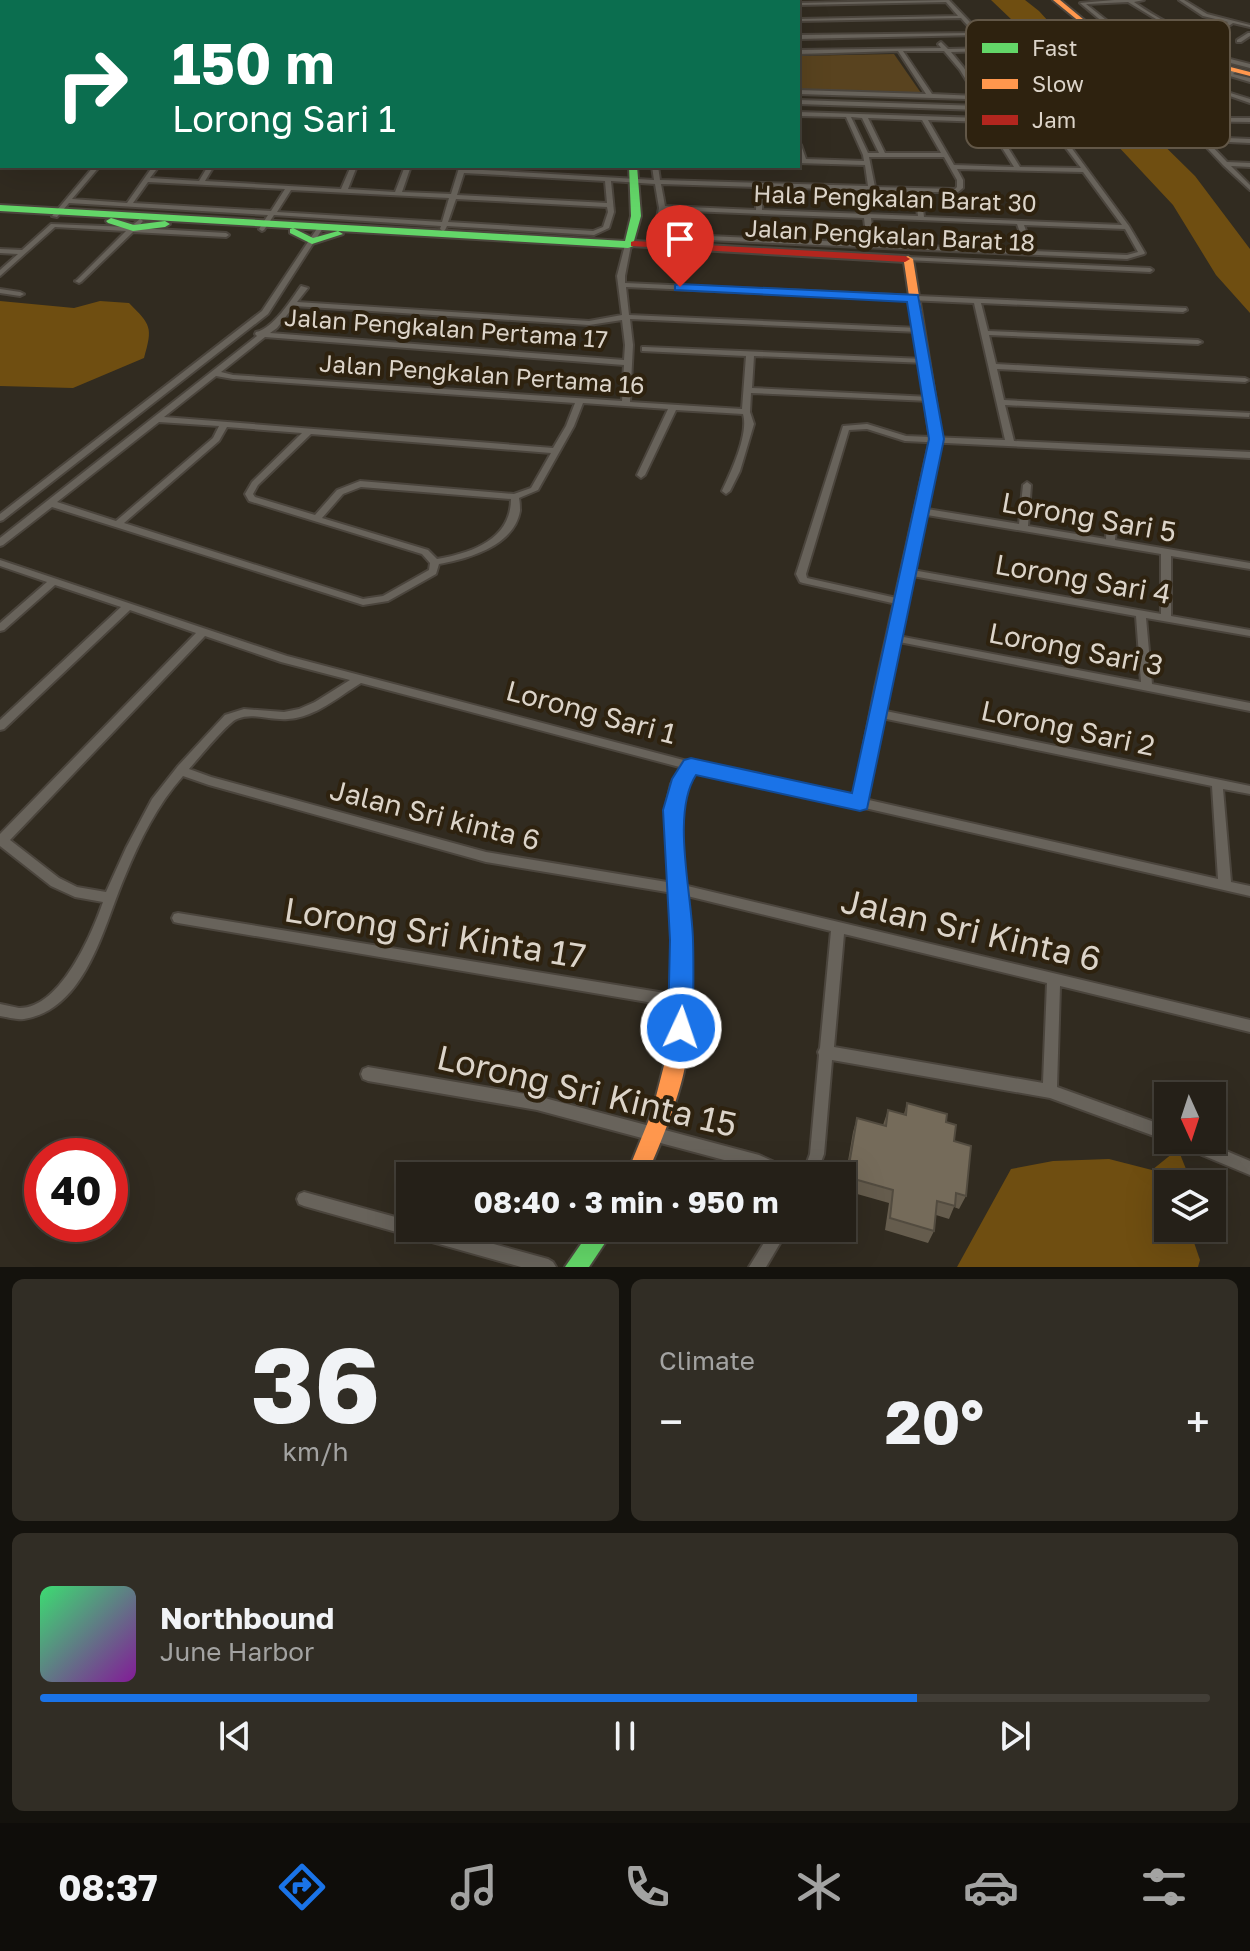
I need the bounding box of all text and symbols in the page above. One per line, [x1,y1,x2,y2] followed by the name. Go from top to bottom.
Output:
[966,20,1230,148] legend
[172,29,334,96] text: 150 m
[40,32,144,136] icon: right
[1032,34,1078,61] text: Fast
[1032,70,1084,97] text: Slow
[172,97,396,140] text: Lorong Sari 1
[1032,106,1076,133] text: Jam
[753,178,1037,217] street label: Hala Pengkalan Barat 30
[646,205,714,287] pin
[744,212,1036,257] street label: Jalan Pengkalan Barat 18
[658,217,702,261] icon: arrive
[283,302,609,353] street label: Jalan Pengkalan Pertama 17
[318,348,646,399] street label: Jalan Pengkalan Pertama 16
[999,485,1179,548] street label: Lorong Sari 5
[993,547,1173,610] street label: Lorong Sari 4
[986,615,1166,682] street label: Lorong Sari 3
[503,673,679,750] street label: Lorong Sari 1
[978,693,1158,762] street label: Lorong Sari 2
[327,773,543,857] street label: Jalan Sri kinta 6
[838,880,1105,978] street label: Jalan Sri Kinta 6
[282,888,589,976] street label: Lorong Sri Kinta 17
[639,986,723,1070] position arrow
[433,1036,741,1144] street label: Lorong Sri Kinta 15
[1154,1082,1226,1154] north arrow
[1154,1082,1226,1242] map controls
[24,1138,128,1242] speed limit sign: 40
[1154,1170,1226,1242] button: layers
[474,1184,778,1220] text: 08:40 · 3 min · 950 m
[251,1321,380,1446] text: 36
[659,1345,755,1376] text: Climate
[885,1385,984,1457] text: 20°
[659,1395,683,1448] text: −
[1186,1395,1210,1448] text: +
[282,1436,349,1467] text: km/h
[160,1600,334,1636] text: Northbound
[160,1636,314,1667] text: June Harbor
[213,1714,257,1758] icon: previous
[603,1714,647,1758] icon: pause
[993,1714,1037,1758] icon: next
[274,1859,330,1915] icon: directions
[446,1859,502,1915] icon: music
[619,1859,675,1915] icon: phone
[791,1859,847,1915] icon: climate
[963,1859,1019,1915] icon: car
[1136,1859,1192,1915] icon: filters
[58,1866,158,1909] text: 08:37

